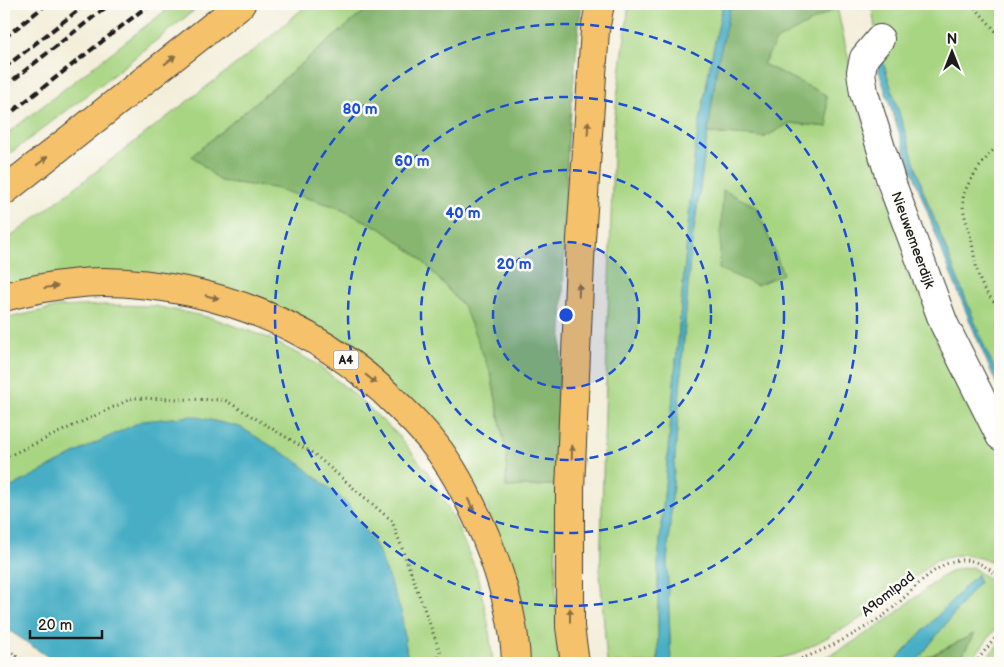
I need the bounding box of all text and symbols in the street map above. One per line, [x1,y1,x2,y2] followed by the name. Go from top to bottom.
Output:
[926,28,976,78] north arrow
[947,31,957,48] text: N
[163,55,176,66] one-way arrow
[342,100,378,119] text: 80 m
[585,119,593,135] one-way arrow
[394,152,430,171] text: 60 m
[35,155,48,166] one-way arrow
[888,189,938,291] street label: Nieuwemeerdijk
[445,204,481,223] text: 40 m
[497,255,532,274] text: 20 m
[575,282,583,298] one-way arrow
[44,283,60,291] one-way arrow
[205,293,220,301] one-way arrow
[557,306,575,324] centre of rings
[334,350,358,370] road number: A4
[364,374,377,385] one-way arrow
[568,444,576,460] one-way arrow
[467,498,475,512] one-way arrow
[858,568,918,620] street label: A9om!pad
[30,607,102,639] scale bar
[566,607,574,623] one-way arrow
[38,616,72,635] text: 20 m

